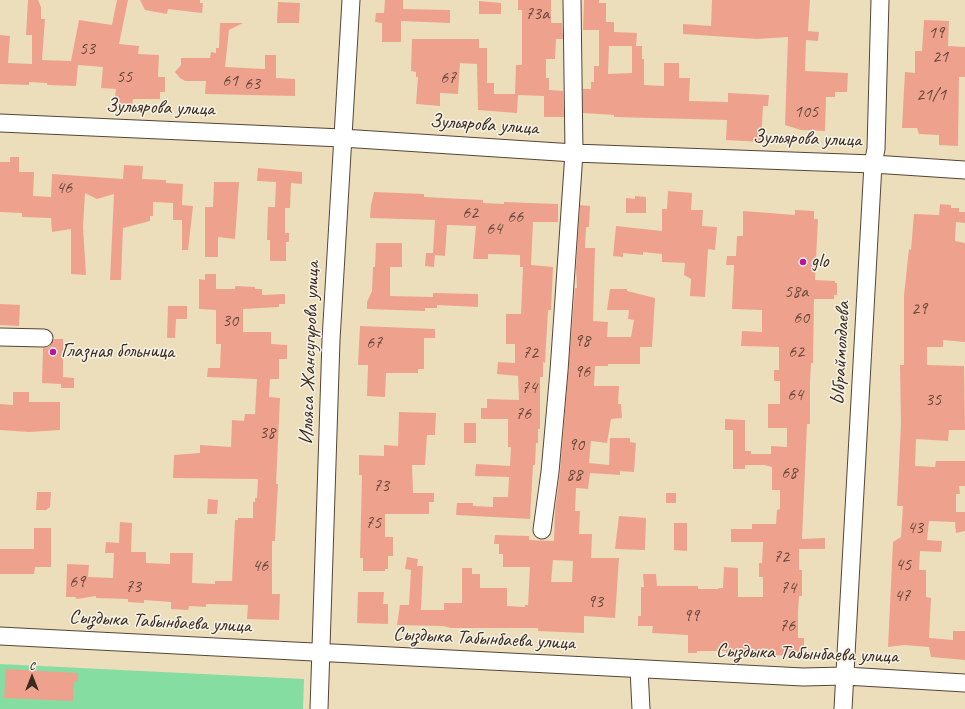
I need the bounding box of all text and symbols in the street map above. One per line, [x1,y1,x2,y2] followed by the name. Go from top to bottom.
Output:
[525,3,549,25] house number: 73а
[928,22,944,44] house number: 19
[79,38,95,60] house number: 53
[932,46,948,68] house number: 21
[116,66,132,88] house number: 55
[440,67,456,89] house number: 67
[222,70,238,92] house number: 61
[244,73,260,95] house number: 63
[916,84,946,106] house number: 21/1
[105,94,215,122] street label: Зульярова улица
[794,101,818,123] house number: 105
[429,109,539,141] street label: Зульярова улица
[752,125,862,153] street label: Зульярова улица
[56,177,72,199] house number: 46
[462,202,478,224] house number: 62
[507,206,523,228] house number: 66
[486,218,502,240] house number: 64
[811,250,829,274] place label: glo
[798,257,808,267] marker: glo
[295,261,325,445] street label: Ильяса Жансугурова улица
[784,281,808,303] house number: 58а
[911,298,927,320] house number: 29
[826,301,856,405] street label: Ыбраймолдаева
[793,307,809,329] house number: 60
[222,310,238,332] house number: 30
[574,330,590,352] house number: 98
[366,332,382,354] house number: 67
[61,340,174,364] place label: Глазная больница
[788,341,804,363] house number: 62
[522,342,538,364] house number: 72
[48,347,58,357] marker: Глазная больница
[574,361,590,383] house number: 96
[521,377,537,399] house number: 74
[787,384,803,406] house number: 64
[925,389,941,411] house number: 35
[515,403,531,425] house number: 76
[259,422,275,444] house number: 38
[568,434,584,456] house number: 90
[781,462,797,484] house number: 68
[566,464,582,486] house number: 88
[373,475,389,497] house number: 73
[365,512,381,534] house number: 75
[907,517,923,539] house number: 43
[773,546,789,568] house number: 72
[895,554,911,576] house number: 45
[252,555,268,577] house number: 46
[69,571,85,593] house number: 69
[125,576,141,598] house number: 73
[780,577,796,599] house number: 74
[894,585,910,607] house number: 47
[587,591,603,613] house number: 93
[68,605,252,639] street label: Сыздыка Табынбаева улица
[683,605,699,627] house number: 99
[779,615,795,637] house number: 76
[392,622,576,656] street label: Сыздыка Табынбаева улица
[716,639,898,669] street label: Сыздыка Табынбаева улица
[12,657,52,697] north arrow
[29,658,35,672] text: С

